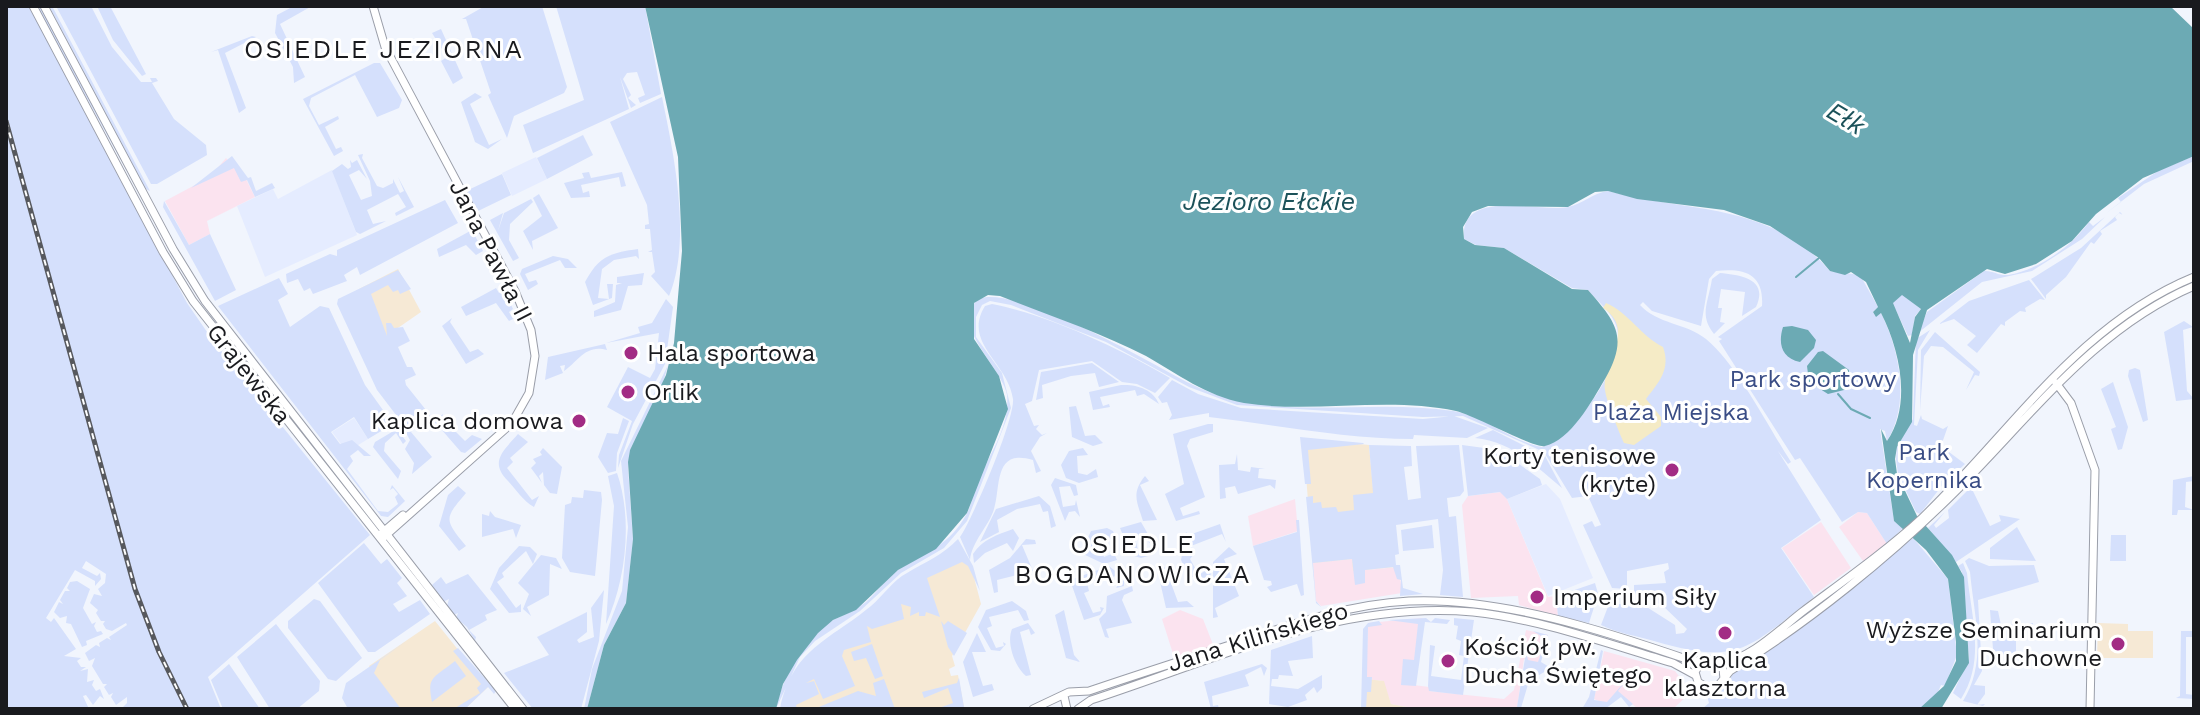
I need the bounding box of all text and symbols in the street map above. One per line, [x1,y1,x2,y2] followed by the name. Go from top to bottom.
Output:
[244,34,524,64] district label: OSIEDLE JEZIORNA
[1822,95,1871,141] water label: Ełk
[443,176,539,326] street label: Jana Pawła II
[1183,186,1355,216] water label: Jezioro Ełckie
[201,318,297,430] street label: Grajewska
[647,339,815,367] place label: Hala sportowa
[622,344,640,362] marker: Hala sportowa
[1730,365,1897,393] park label: Park sportowy
[644,378,699,406] place label: Orlik
[619,383,637,401] marker: Orlik
[1593,398,1749,426] park label: Plaża Miejska
[371,407,563,435] place label: Kaplica domowa
[570,412,588,430] marker: Kaplica domowa
[1866,438,1982,494] park label: Park Kopernika
[1483,442,1656,498] place label: Korty tenisowe (kryte)
[1663,461,1681,479] marker: Korty tenisowe (kryte)
[1015,529,1251,589] district label: OSIEDLE BOGDANOWICZA
[1553,583,1717,611] place label: Imperium Siły
[1528,588,1546,606] marker: Imperium Siły
[1164,596,1352,678] street label: Jana Kilińskiego
[1866,616,2102,672] place label: Wyższe Seminarium Duchowne
[1716,624,1734,642] marker: Kaplica klasztorna
[1464,633,1652,689] place label: Kościół pw. Ducha Świętego
[2109,635,2127,653] marker: Wyższe Seminarium Duchowne
[1664,646,1786,702] place label: Kaplica klasztorna
[1439,652,1457,670] marker: Kościół pw. Ducha Świętego

